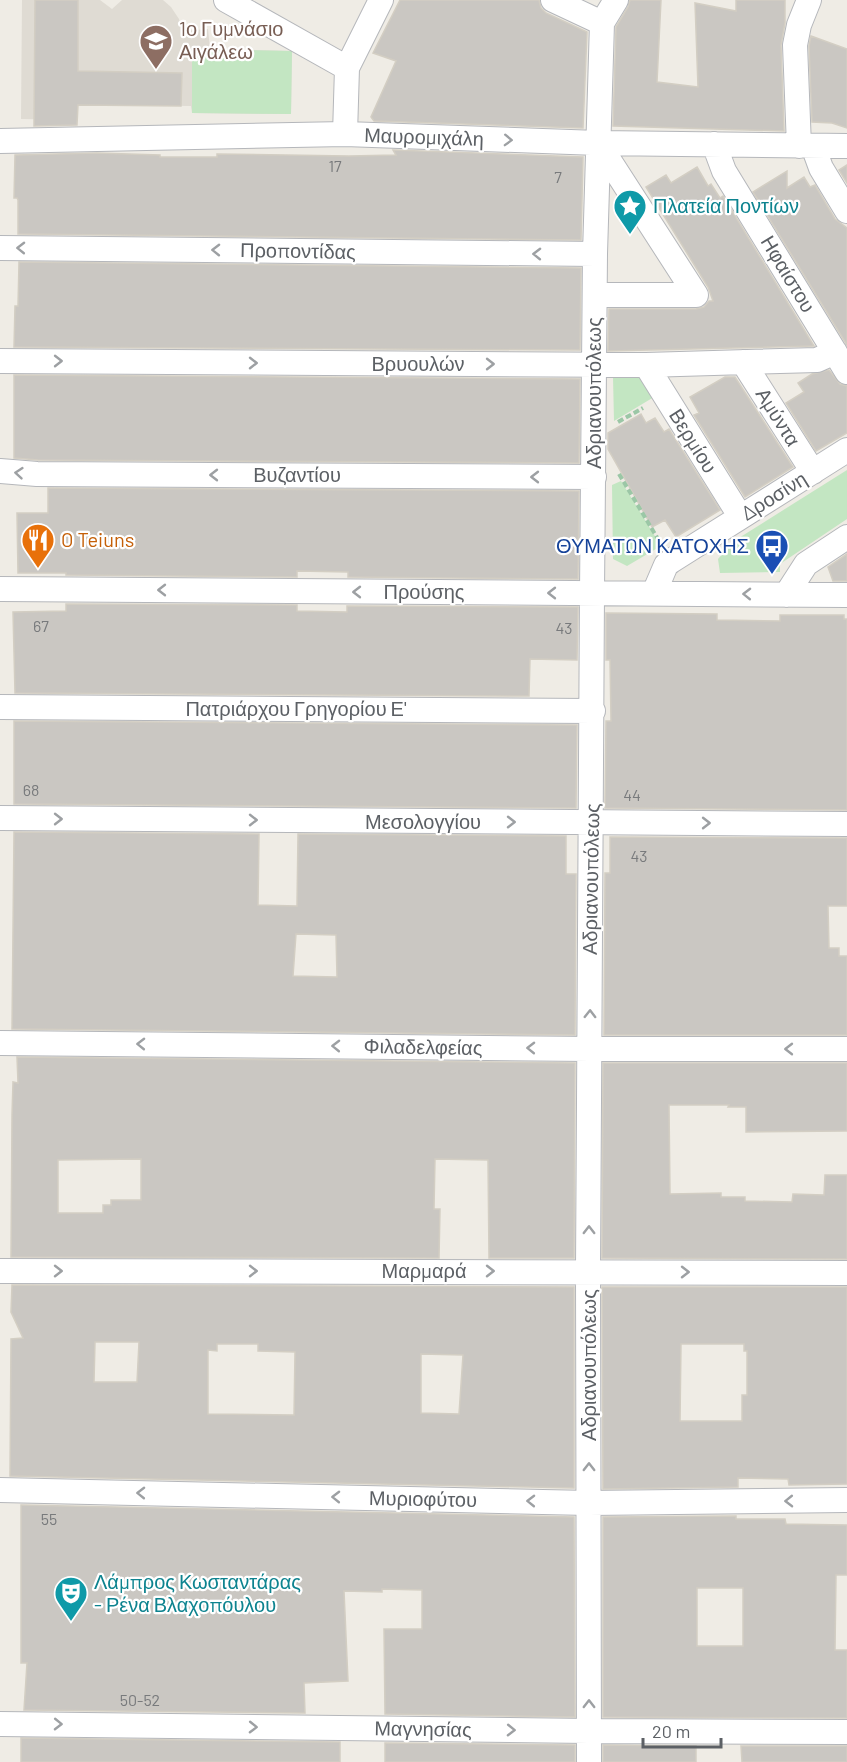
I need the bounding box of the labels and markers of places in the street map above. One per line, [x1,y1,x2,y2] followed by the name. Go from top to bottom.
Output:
[179,16,283,63] place label: 1ο Γυμνάσιο Αιγάλεω
[138,23,174,70] school or university icon: 1ο Γυμνάσιο Αιγάλεω
[612,188,648,235] place icon: Πλατεία Ποντίων
[653,193,799,217] place label: Πλατεία Ποντίων
[20,522,56,569] restaurant icon: O Teiuns
[61,527,134,551] place label: O Teiuns
[754,528,790,575] bus stop icon: ΘΥΜΑΤΩΝ ΚΑΤΟΧΗΣ
[556,533,749,557] place label: ΘΥΜΑΤΩΝ ΚΑΤΟΧΗΣ
[94,1569,301,1616] place label: Λάμπρος Κωσταντάρας - Ρένα Βλαχοπόυλου
[53,1575,89,1622] theatre icon: Λάμπρος Κωσταντάρας - Ρένα Βλαχοπόυλου

